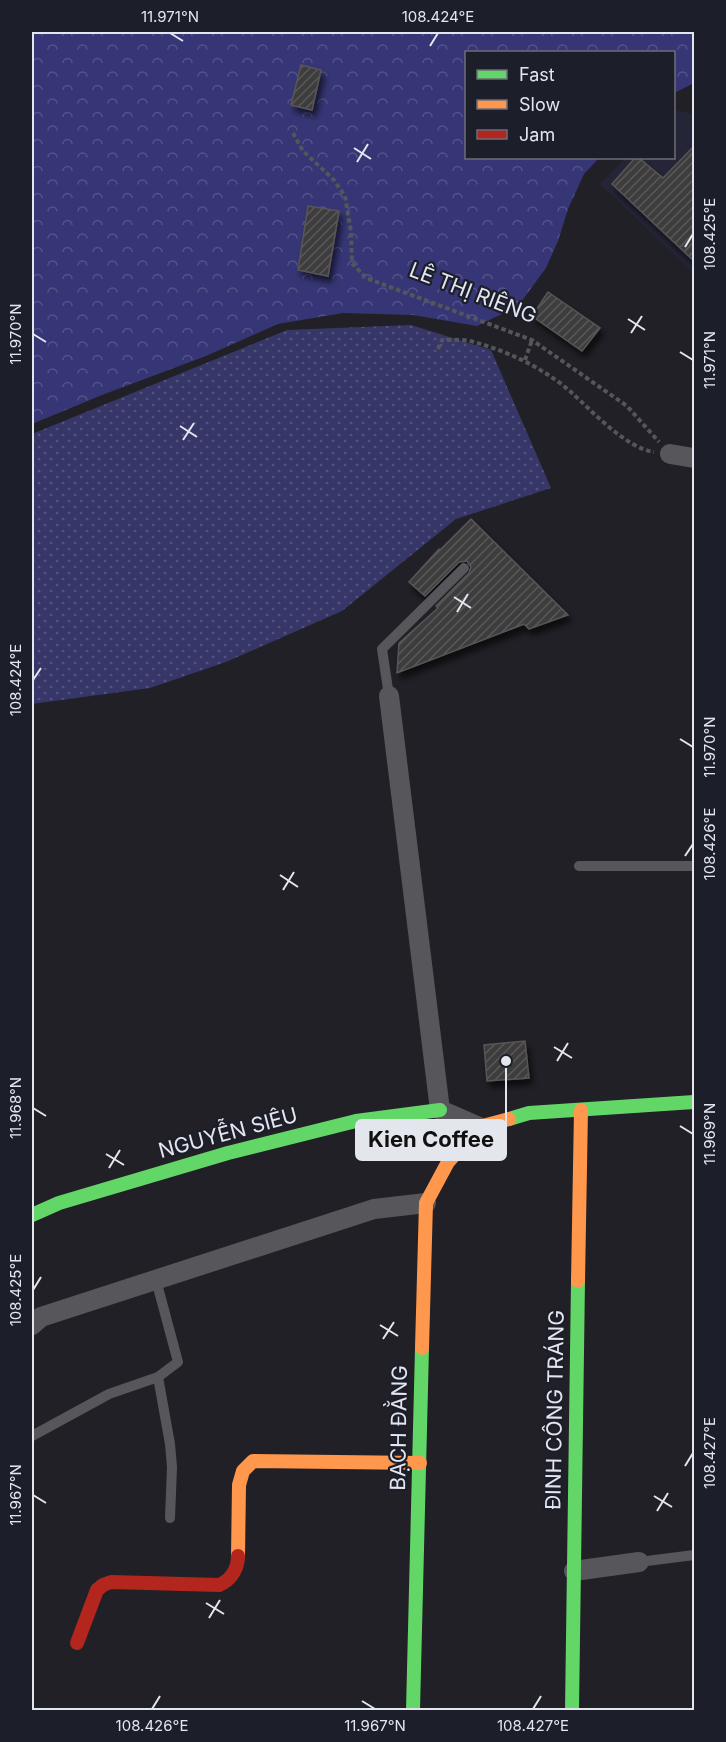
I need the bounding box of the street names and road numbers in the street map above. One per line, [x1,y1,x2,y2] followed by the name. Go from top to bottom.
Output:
[406,256,541,328] street label: LÊ THỊ RIÊNG
[154,1098,300,1163] street label: NGUYỄN SIÊU
[539,1310,569,1510] street label: ĐINH CÔNG TRÁNG
[381,1365,412,1491] street label: BẠCH ĐẰNG

